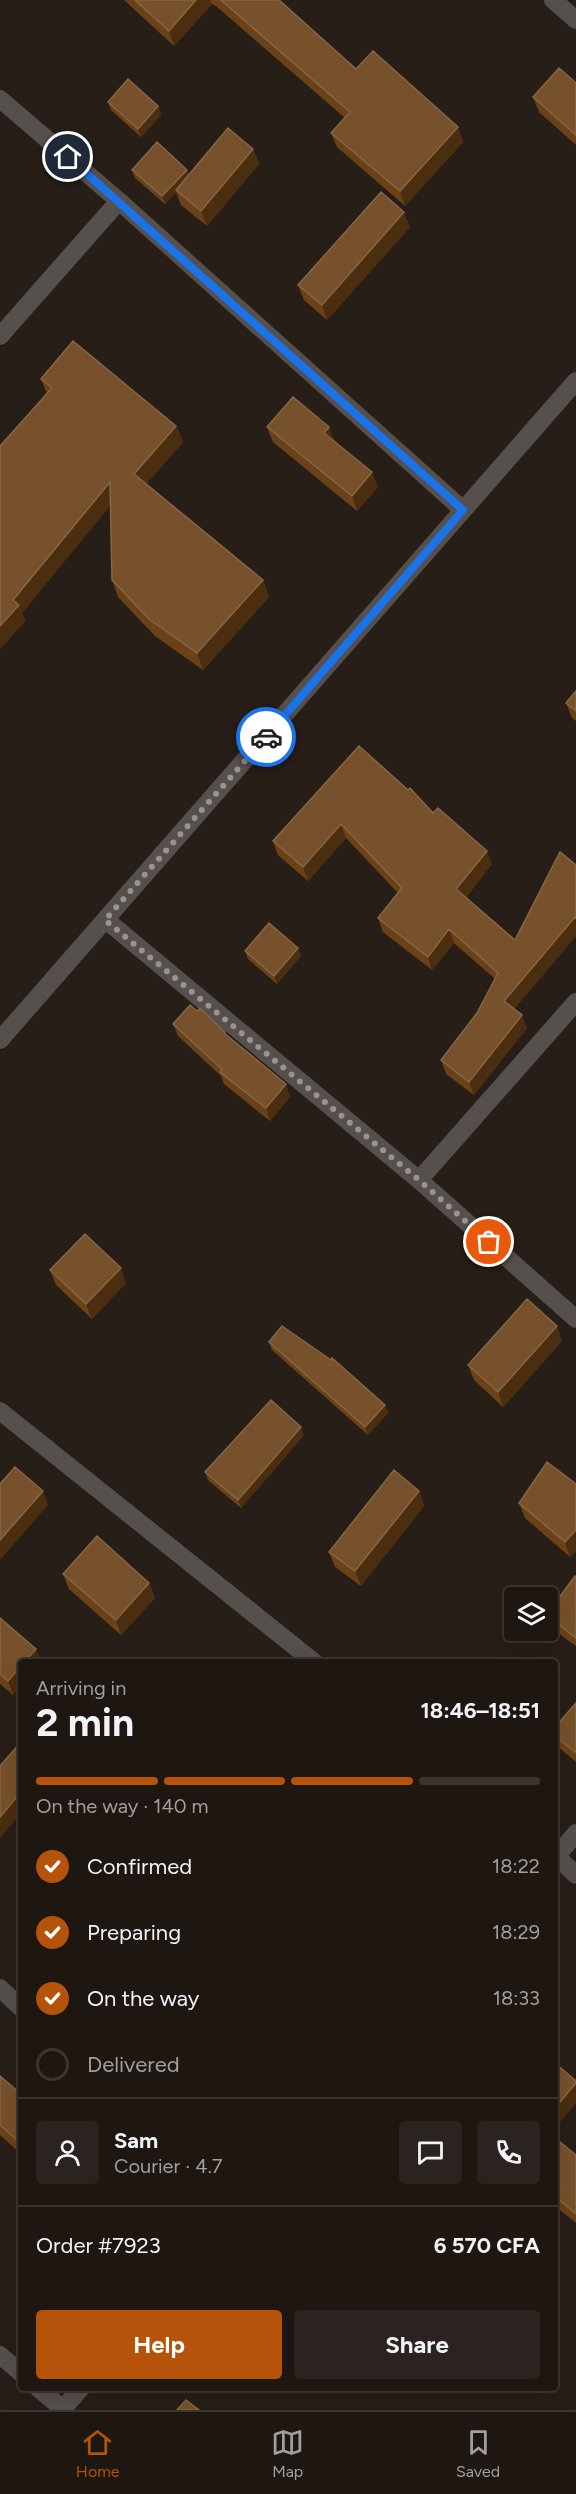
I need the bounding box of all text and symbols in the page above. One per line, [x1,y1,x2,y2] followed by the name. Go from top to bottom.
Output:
[42,131,93,182] pin
[51,140,84,173] icon: home
[236,707,296,767] courier
[250,721,283,754] icon: car
[463,1216,514,1267] pin
[472,1225,505,1258] icon: bag
[504,1587,558,1641] map controls
[504,1587,558,1641] button: layers
[36,1676,126,1700] text: Arriving in
[420,1697,540,1724] text: 18:46–18:51
[36,1699,134,1746] text: 2 min
[36,1794,209,1818] text: On the way · 140 m
[36,1850,69,1883] icon: check
[87,1853,192,1880] text: Confirmed
[492,1854,540,1878] text: 18:22
[36,1916,69,1949] icon: check
[87,1919,181,1946] text: Preparing
[492,1920,540,1944] text: 18:29
[36,1982,69,2015] icon: check
[87,1985,199,2012] text: On the way
[493,1986,540,2010] text: 18:33
[87,2051,180,2078] text: Delivered
[36,2121,99,2184] button: person
[399,2121,462,2184] button: chat
[477,2121,540,2184] button: phone
[114,2127,158,2154] text: Sam
[114,2154,223,2178] text: Courier · 4.7
[36,2232,161,2259] text: Order #7923
[434,2232,540,2259] text: 6 570 CFA
[36,2310,282,2379] button: Help
[294,2310,540,2379] button: Share
[76,2426,120,2481] tab: Home
[271,2426,304,2481] tab: Map
[456,2426,500,2481] tab: Saved

